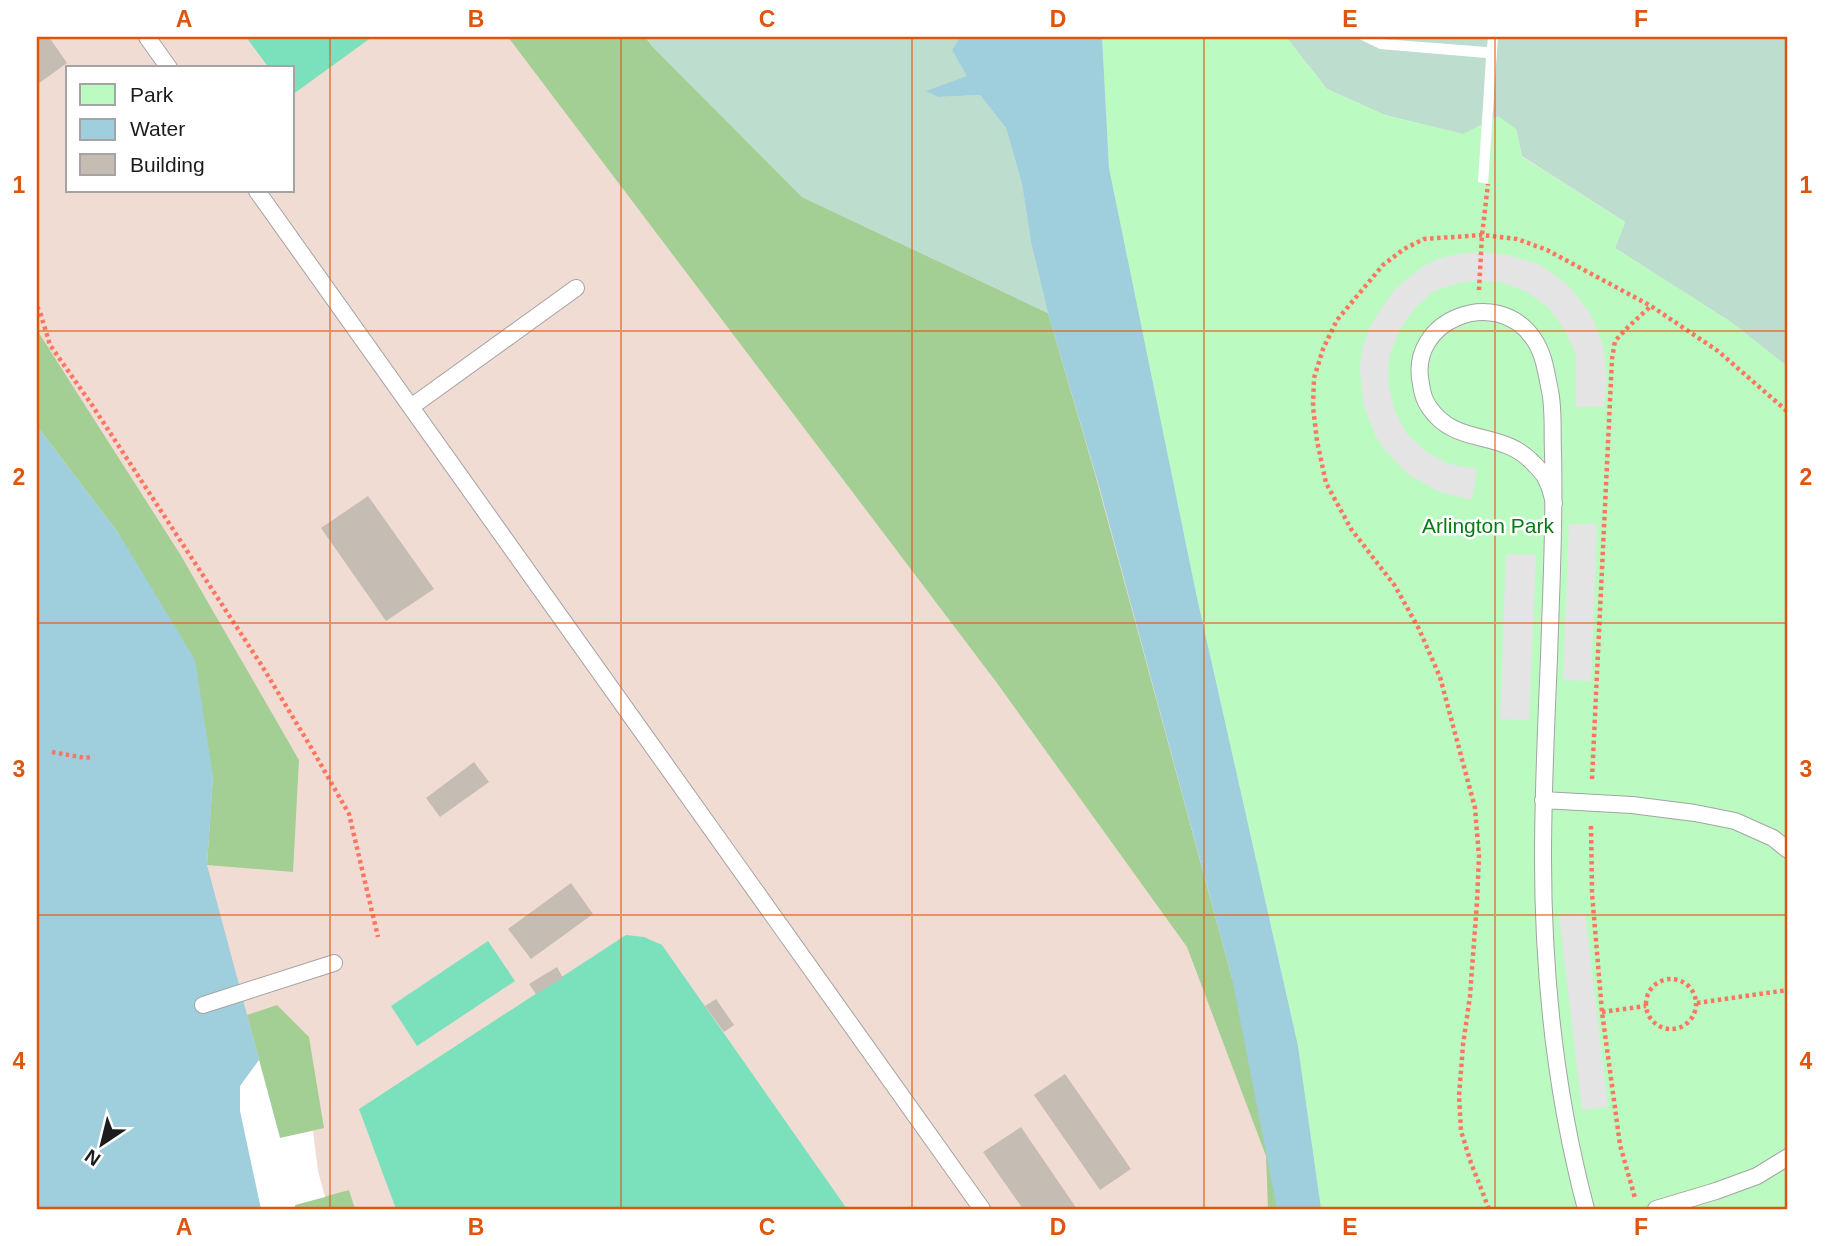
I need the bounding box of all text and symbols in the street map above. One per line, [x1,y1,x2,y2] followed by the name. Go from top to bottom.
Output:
[176,6,192,32] text: A
[468,6,484,32] text: B
[759,6,775,32] text: C
[1050,6,1066,32] text: D
[1342,6,1358,32] text: E
[1634,6,1648,32] text: F
[66,66,294,192] legend
[130,83,174,106] text: Park
[130,117,185,140] text: Water
[130,153,205,176] text: Building
[13,172,26,198] text: 1
[1800,172,1813,198] text: 1
[13,464,25,490] text: 2
[1800,464,1812,490] text: 2
[1422,514,1554,537] park label: Arlington Park
[13,756,25,782] text: 3
[1800,756,1812,782] text: 3
[13,1048,26,1074] text: 4
[1800,1048,1813,1074] text: 4
[66,1110,136,1180] north arrow
[81,1145,104,1170] text: N
[176,1214,192,1240] text: A
[468,1214,484,1240] text: B
[759,1214,775,1240] text: C
[1050,1214,1066,1240] text: D
[1342,1214,1358,1240] text: E
[1634,1214,1648,1240] text: F

